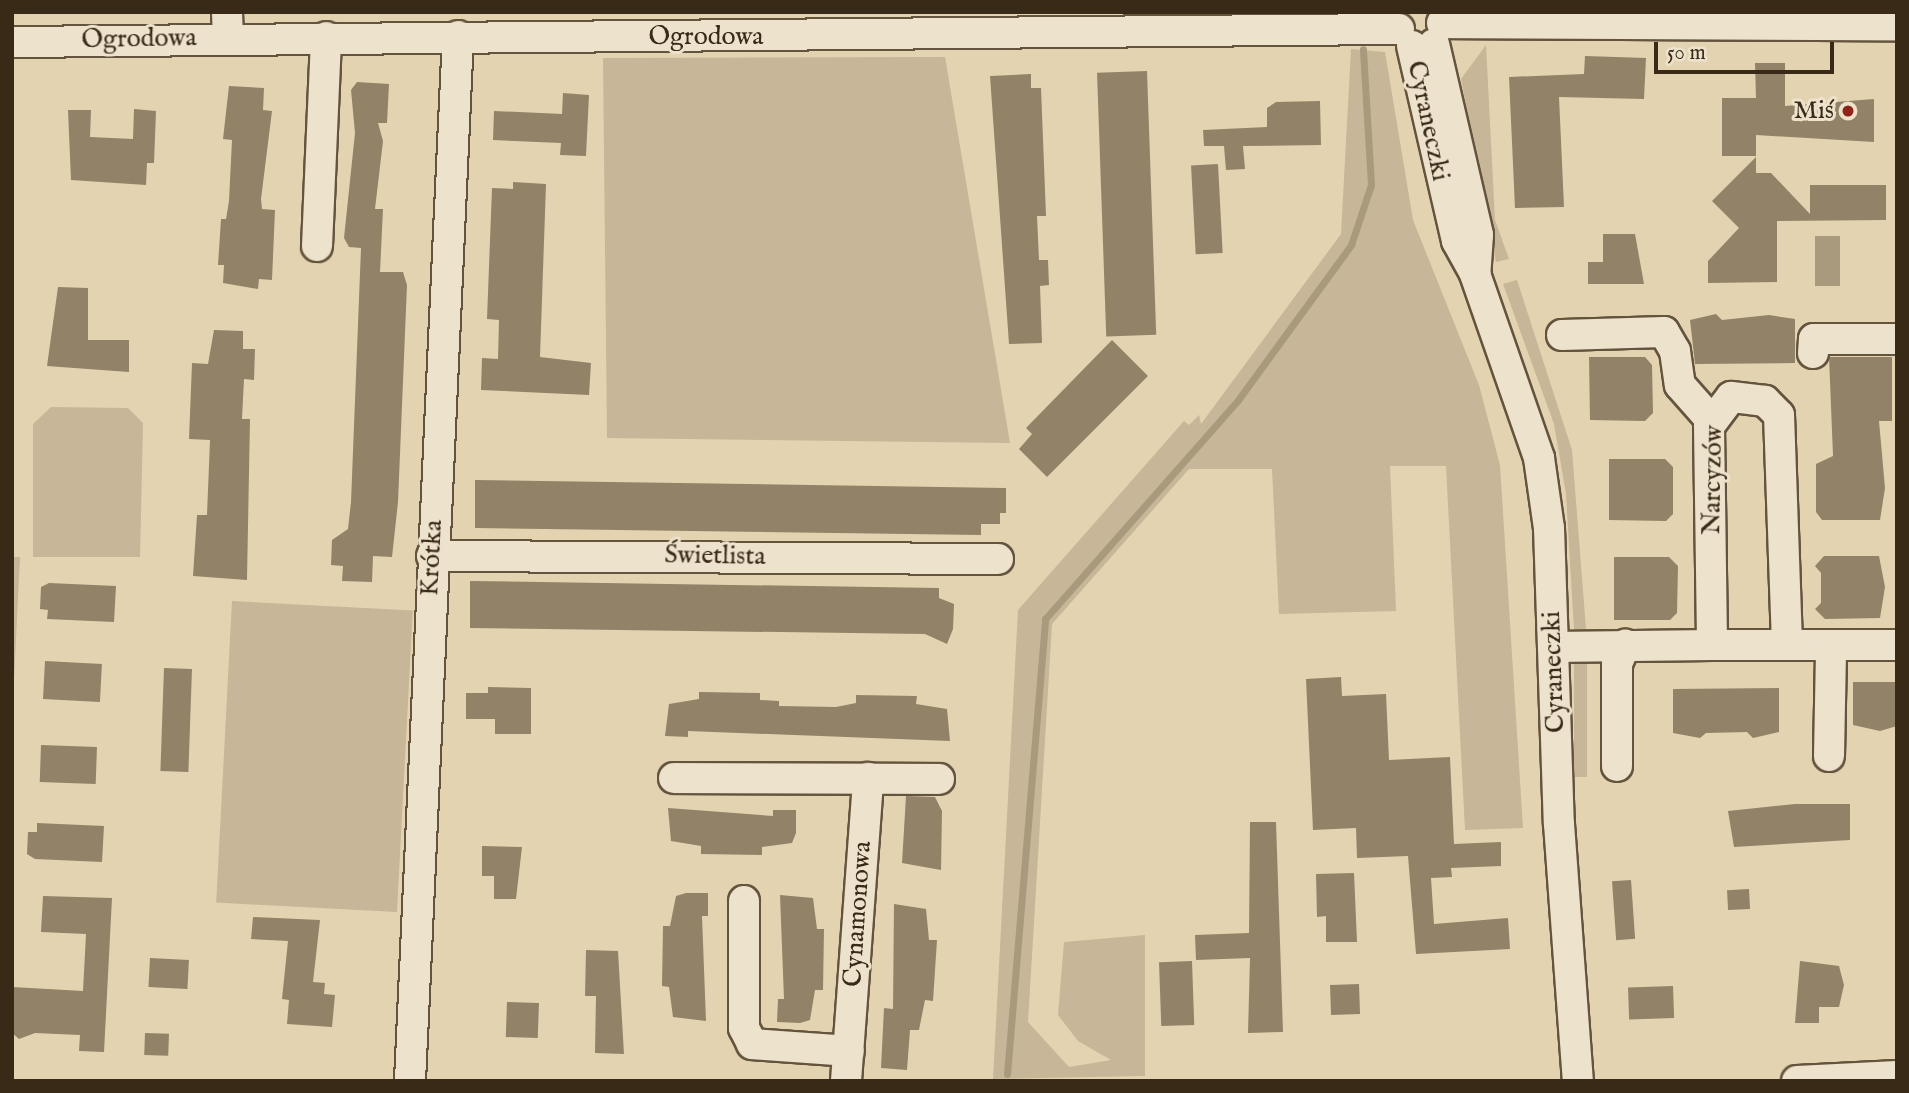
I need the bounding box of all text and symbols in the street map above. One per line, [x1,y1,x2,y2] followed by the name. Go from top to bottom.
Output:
[648,21,764,53] street label: Ogrodowa
[81,22,197,56] street label: Ogrodowa
[1657,28,1837,72] scale bar
[1667,40,1706,67] text: 50 m
[1400,58,1456,184] street label: Cyraneczki
[1793,95,1834,127] place label: Miś
[1840,103,1856,119] marker: Miś
[1696,425,1730,535] street label: Narcyzów
[414,519,450,597] street label: Krótka
[664,540,766,572] street label: Świetlista
[1536,610,1572,734] street label: Cyraneczki
[837,840,879,988] street label: Cynamonowa

